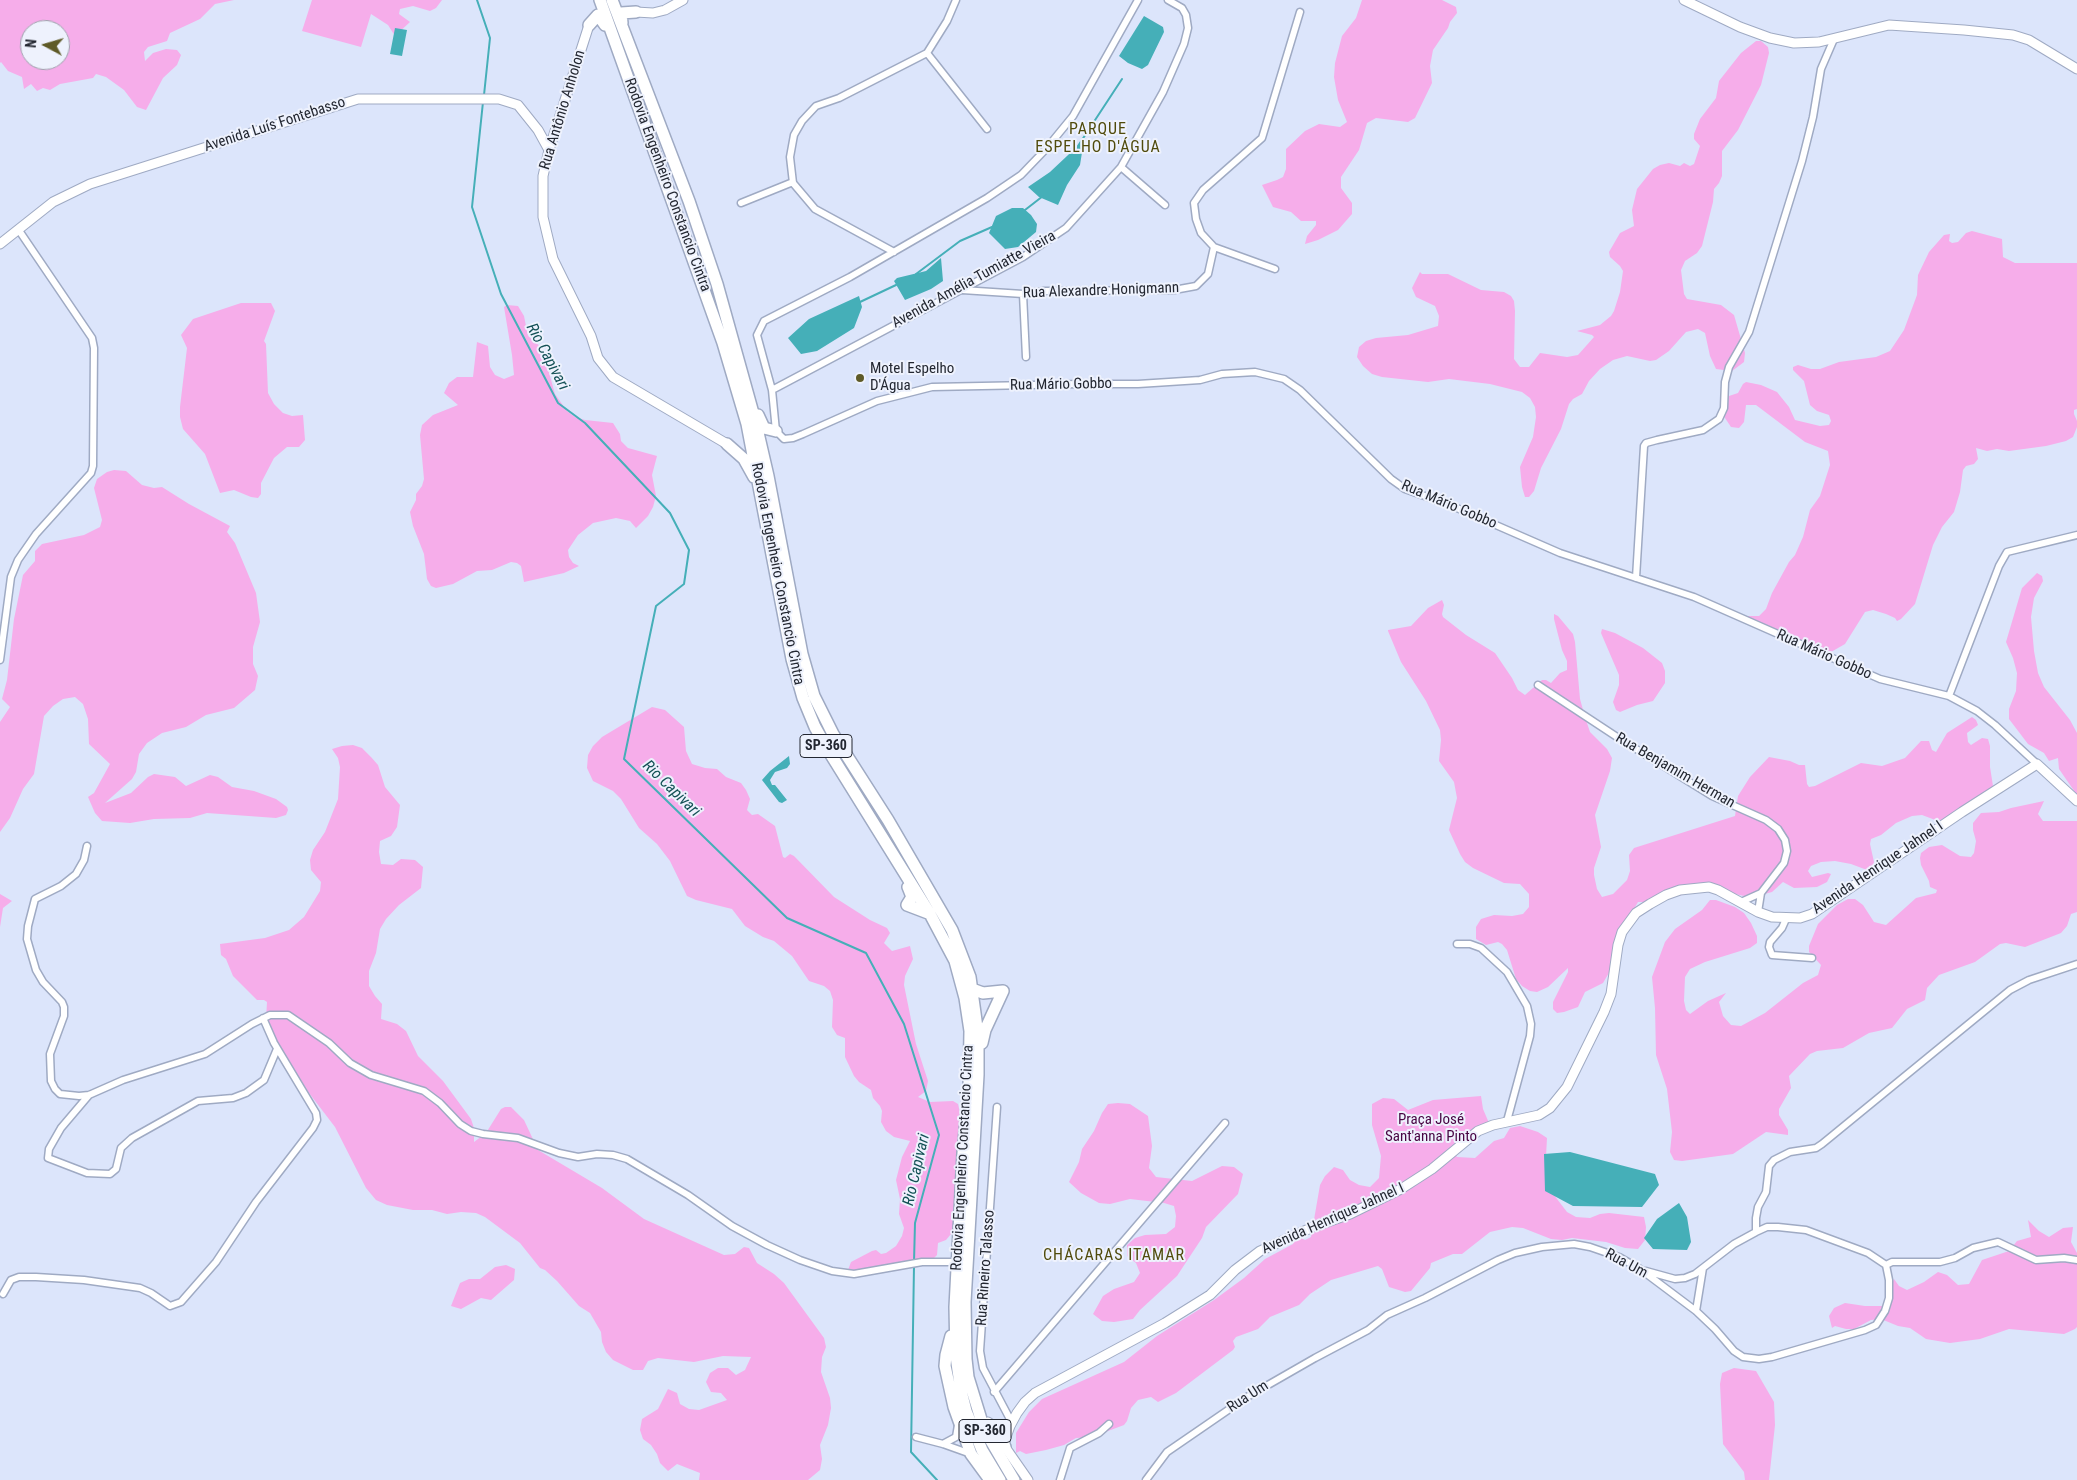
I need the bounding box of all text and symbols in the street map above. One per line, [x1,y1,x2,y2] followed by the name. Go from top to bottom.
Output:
[20,20,70,70] north arrow
[23,38,39,49] text: N
[536,48,590,172] street label: Rua Antônio Anholon
[620,76,714,294] street label: Rodovia Engenheiro Constancio Cintra
[202,94,348,156] street label: Avenida Luís Fontebasso
[1033,120,1163,158] district label: PARQUE ESPELHO D'ÁGUA
[889,227,1059,333] street label: Avenida Amélia Tumiatte Vieira
[1023,279,1179,303] street label: Rua Alexandre Honigmann
[521,320,573,394] water label: Rio Capivari
[870,360,954,395] place label: Motel Espelho D'Água
[854,372,866,384] marker: Motel Espelho D'Água
[1010,375,1112,395] street label: Rua Mário Gobbo
[747,461,807,687] street label: Rodovia Engenheiro Constancio Cintra
[1399,477,1499,533] street label: Rua Mário Gobbo
[1774,626,1874,684] street label: Rua Mário Gobbo
[1612,729,1738,813] street label: Rua Benjamim Herman
[800,734,852,758] road number: SP-360
[638,757,704,821] water label: Rio Capivari
[1809,818,1947,918] street label: Avenida Henrique Jahnel I
[948,1045,978,1271] street label: Rodovia Engenheiro Constancio Cintra
[1385,1111,1477,1146] park label: Praça José Sant'anna Pinto
[899,1132,935,1208] water label: Rio Capivari
[1259,1179,1407,1259] street label: Avenida Henrique Jahnel I
[973,1209,999,1327] street label: Rua Rineiro Talasso
[1602,1245,1650,1283] street label: Rua Um
[1041,1246,1187,1266] district label: CHÁCARAS ITAMAR
[1224,1377,1272,1417] street label: Rua Um
[959,1420,1011,1442] road number: SP-360

